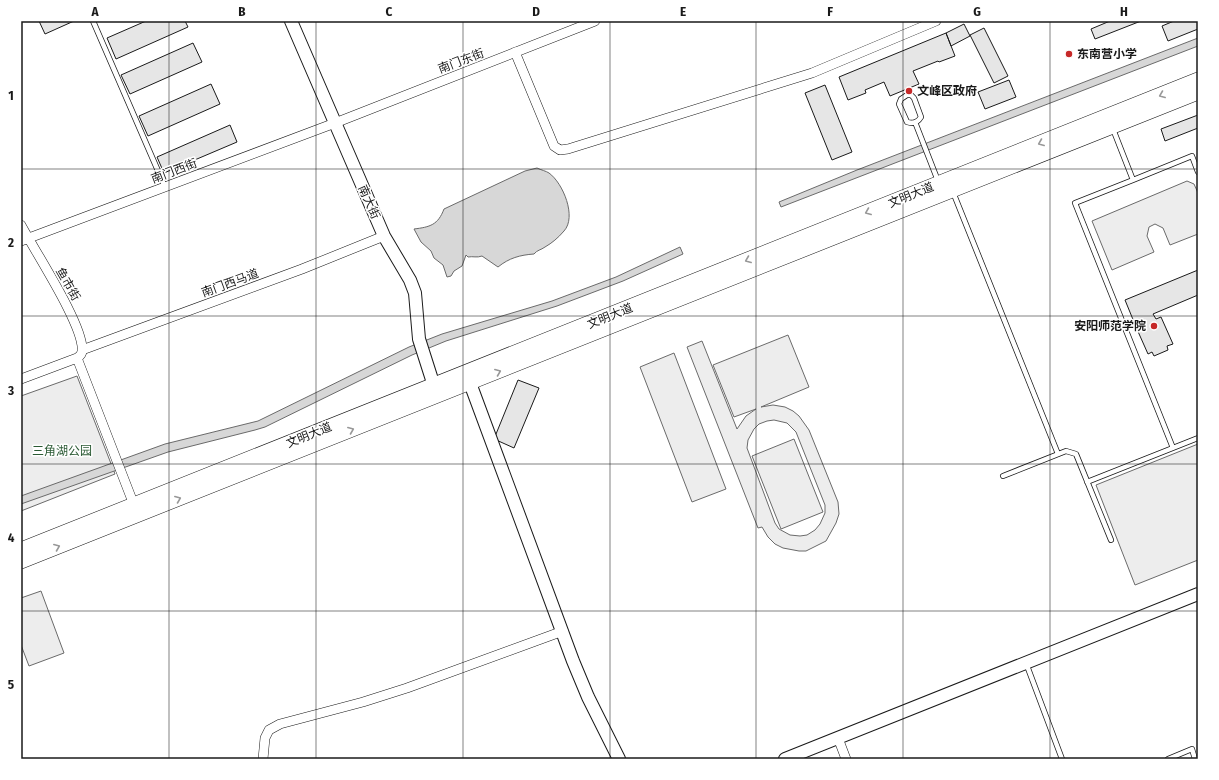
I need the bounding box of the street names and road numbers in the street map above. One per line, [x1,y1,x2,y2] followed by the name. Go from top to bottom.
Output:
[436,46,486,76] street label: 南门东街
[149,156,199,186] street label: 南门西街
[886,180,936,210] street label: 文明大道
[355,183,383,221] street label: 南大街
[53,265,83,303] street label: 鱼市街
[199,266,261,300] street label: 南门西马道
[585,301,635,331] street label: 文明大道
[284,420,334,450] street label: 文明大道

